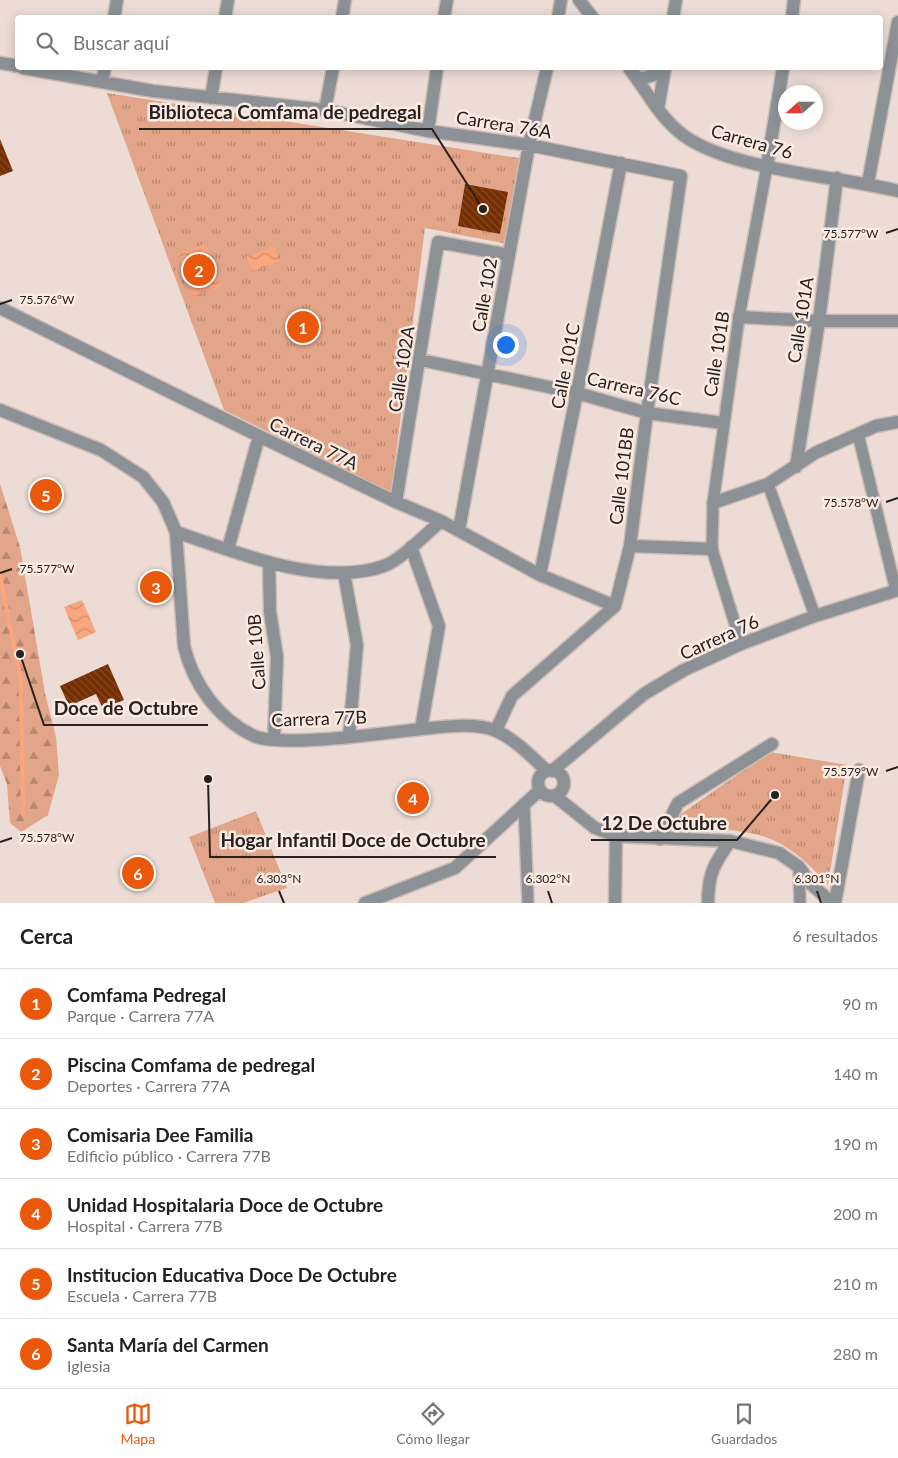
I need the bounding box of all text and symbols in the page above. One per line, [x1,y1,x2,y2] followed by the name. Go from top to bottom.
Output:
[15,15,883,70] search box
[33,29,61,57] icon: search
[73,31,169,54] text: Buscar aquí
[778,85,823,130] north arrow
[139,95,432,129] callout: Biblioteca Comfama de pedregal
[148,100,422,123] text: Biblioteca Comfama de pedregal
[455,106,554,143] street label: Carrera 76A
[709,119,795,163] street label: Carrera 76
[823,226,879,241] text: 75.577°W
[183,251,215,289] pin: 2
[467,256,501,334] street label: Calle 102
[782,274,818,365] street label: Calle 101A
[19,292,75,307] text: 75.576°W
[287,308,319,346] pin: 1
[698,310,734,398] street label: Calle 101B
[546,321,584,411] street label: Calle 101C
[383,323,419,414] street label: Calle 102A
[493,332,519,358] your location
[585,366,683,410] street label: Carrera 76C
[266,412,363,474] street label: Carrera 77A
[604,426,638,526] street label: Calle 101BB
[30,476,62,514] pin: 5
[823,495,879,510] text: 75.578°W
[19,561,75,576] text: 75.577°W
[140,568,172,606] pin: 3
[676,610,762,664] street label: Carrera 76
[242,613,270,691] street label: Calle 10B
[44,691,208,725] callout: Doce de Octubre
[54,696,198,719] text: Doce de Octubre
[271,705,367,731] street label: Carrera 77B
[823,764,879,779] text: 75.579°W
[397,779,429,817] pin: 4
[591,806,737,840] callout: 12 De Octubre
[601,811,727,834] text: 12 De Octubre
[210,823,496,857] callout: Hogar Infantil Doce de Octubre
[220,828,486,851] text: Hogar Infantil Doce de Octubre
[19,830,75,845] text: 75.578°W
[122,854,154,892] pin: 6
[257,871,301,886] text: 6.303°N
[526,871,570,886] text: 6.302°N
[795,871,839,886] text: 6.301°N
[20,923,73,948] text: Cerca
[792,926,878,945] text: 6 resultados
[67,983,226,1006] text: Comfama Pedregal
[31,994,41,1013] text: 1
[842,994,878,1013] text: 90 m
[67,1006,214,1025] text: Parque · Carrera 77A
[67,1053,315,1076] text: Piscina Comfama de pedregal
[31,1064,41,1083] text: 2
[833,1064,878,1083] text: 140 m
[67,1076,230,1095] text: Deportes · Carrera 77A
[67,1123,253,1146] text: Comisaria Dee Familia
[31,1134,41,1153] text: 3
[833,1134,878,1153] text: 190 m
[67,1146,271,1165] text: Edificio público · Carrera 77B
[67,1193,383,1216] text: Unidad Hospitalaria Doce de Octubre
[31,1204,41,1223] text: 4
[833,1204,878,1223] text: 200 m
[67,1216,223,1235] text: Hospital · Carrera 77B
[67,1263,397,1286] text: Institucion Educativa Doce De Octubre
[31,1274,41,1293] text: 5
[833,1274,878,1293] text: 210 m
[67,1286,217,1305] text: Escuela · Carrera 77B
[67,1333,269,1356] text: Santa María del Carmen
[31,1344,41,1363] text: 6
[833,1344,878,1363] text: 280 m
[67,1356,110,1375] text: Iglesia
[121,1400,155,1447] tab: Mapa
[396,1400,470,1447] tab: Cómo llegar
[711,1400,777,1447] tab: Guardados

